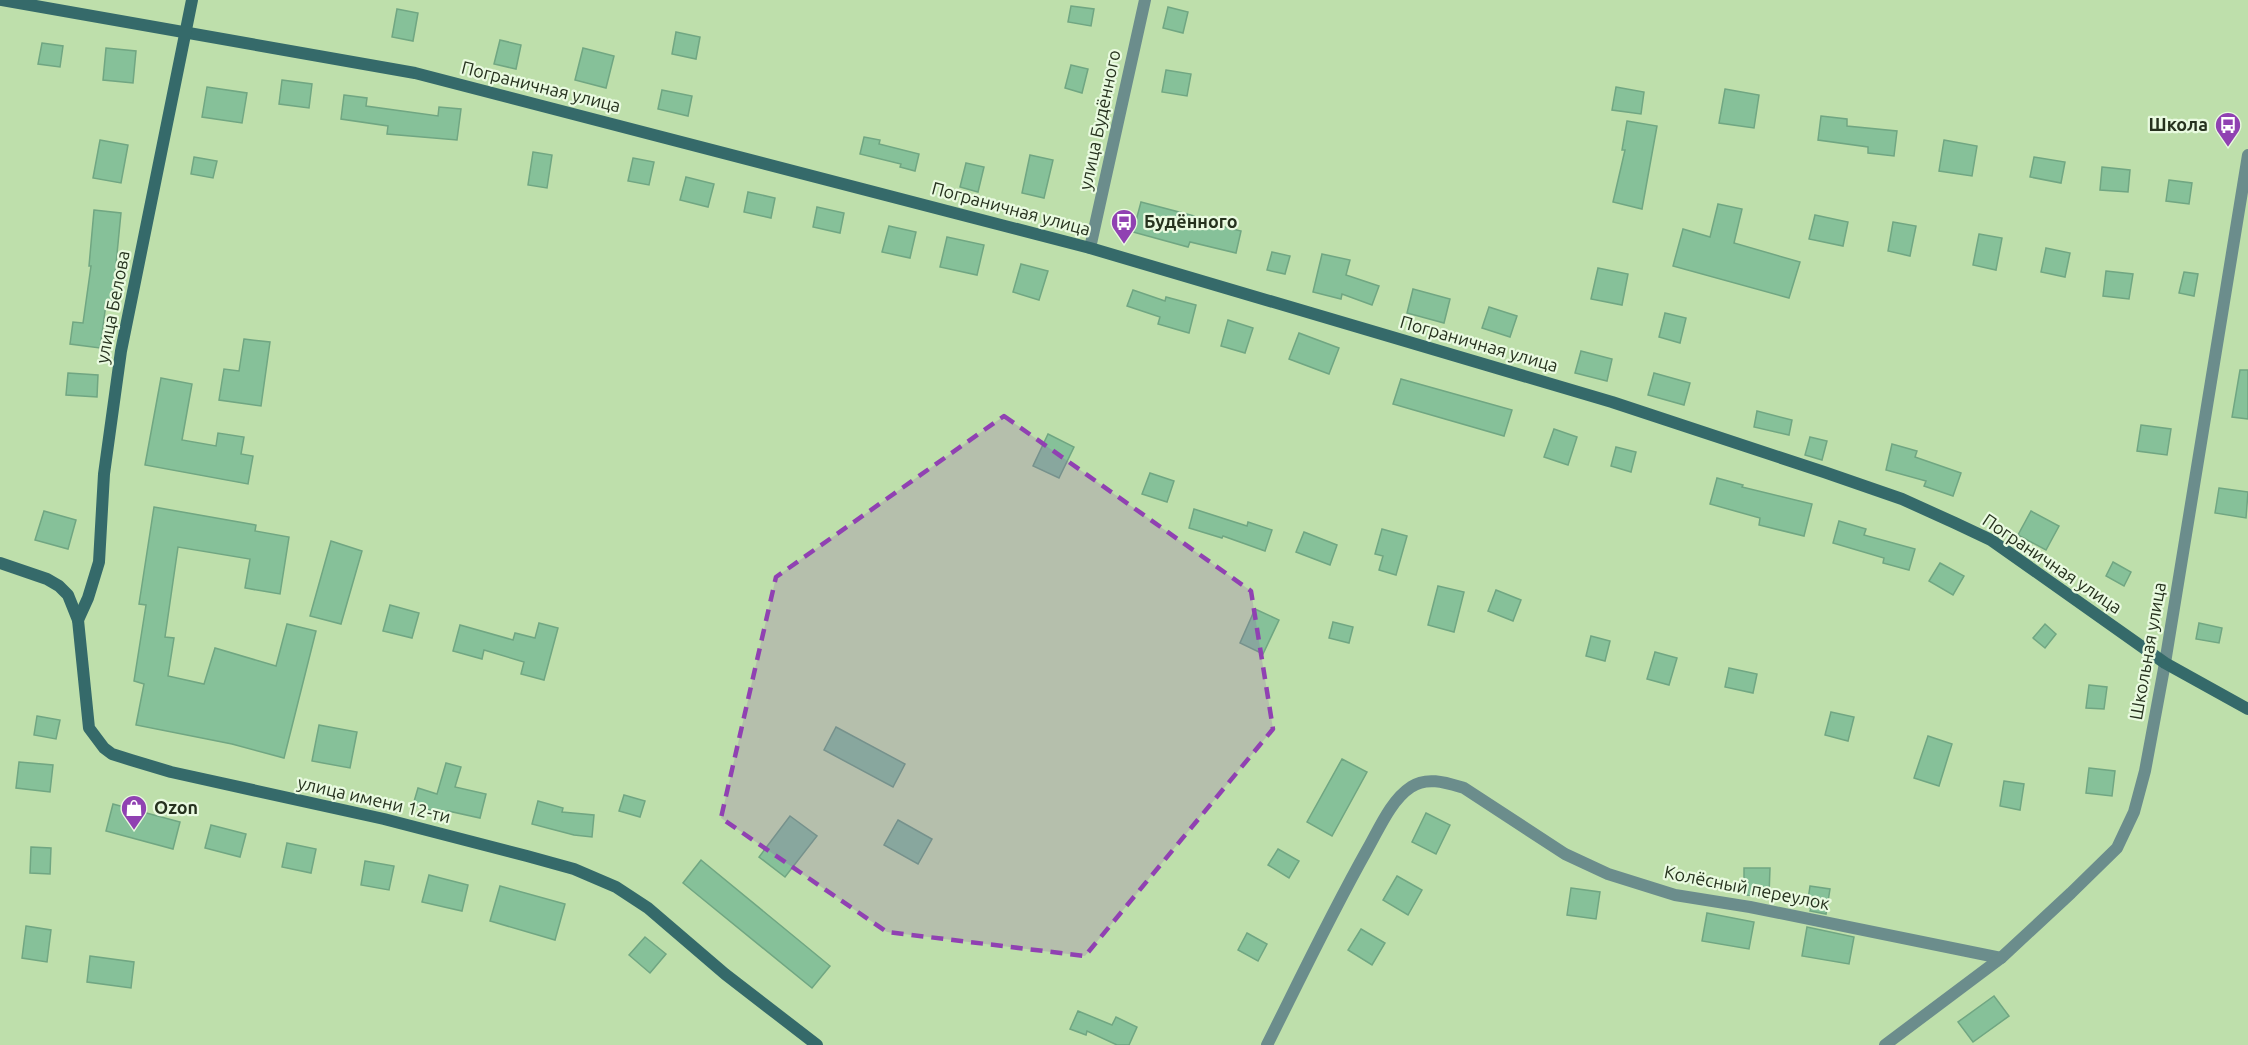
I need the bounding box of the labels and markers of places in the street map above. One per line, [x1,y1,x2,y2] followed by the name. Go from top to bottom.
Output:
[2213,110,2243,148] bus stop icon: Школа
[2148,114,2208,134] place label: Школа
[1109,207,1139,245] bus stop icon: Будённого
[1144,211,1238,231] place label: Будённого
[119,793,149,831] shop icon: Ozon
[154,797,198,817] place label: Ozon

